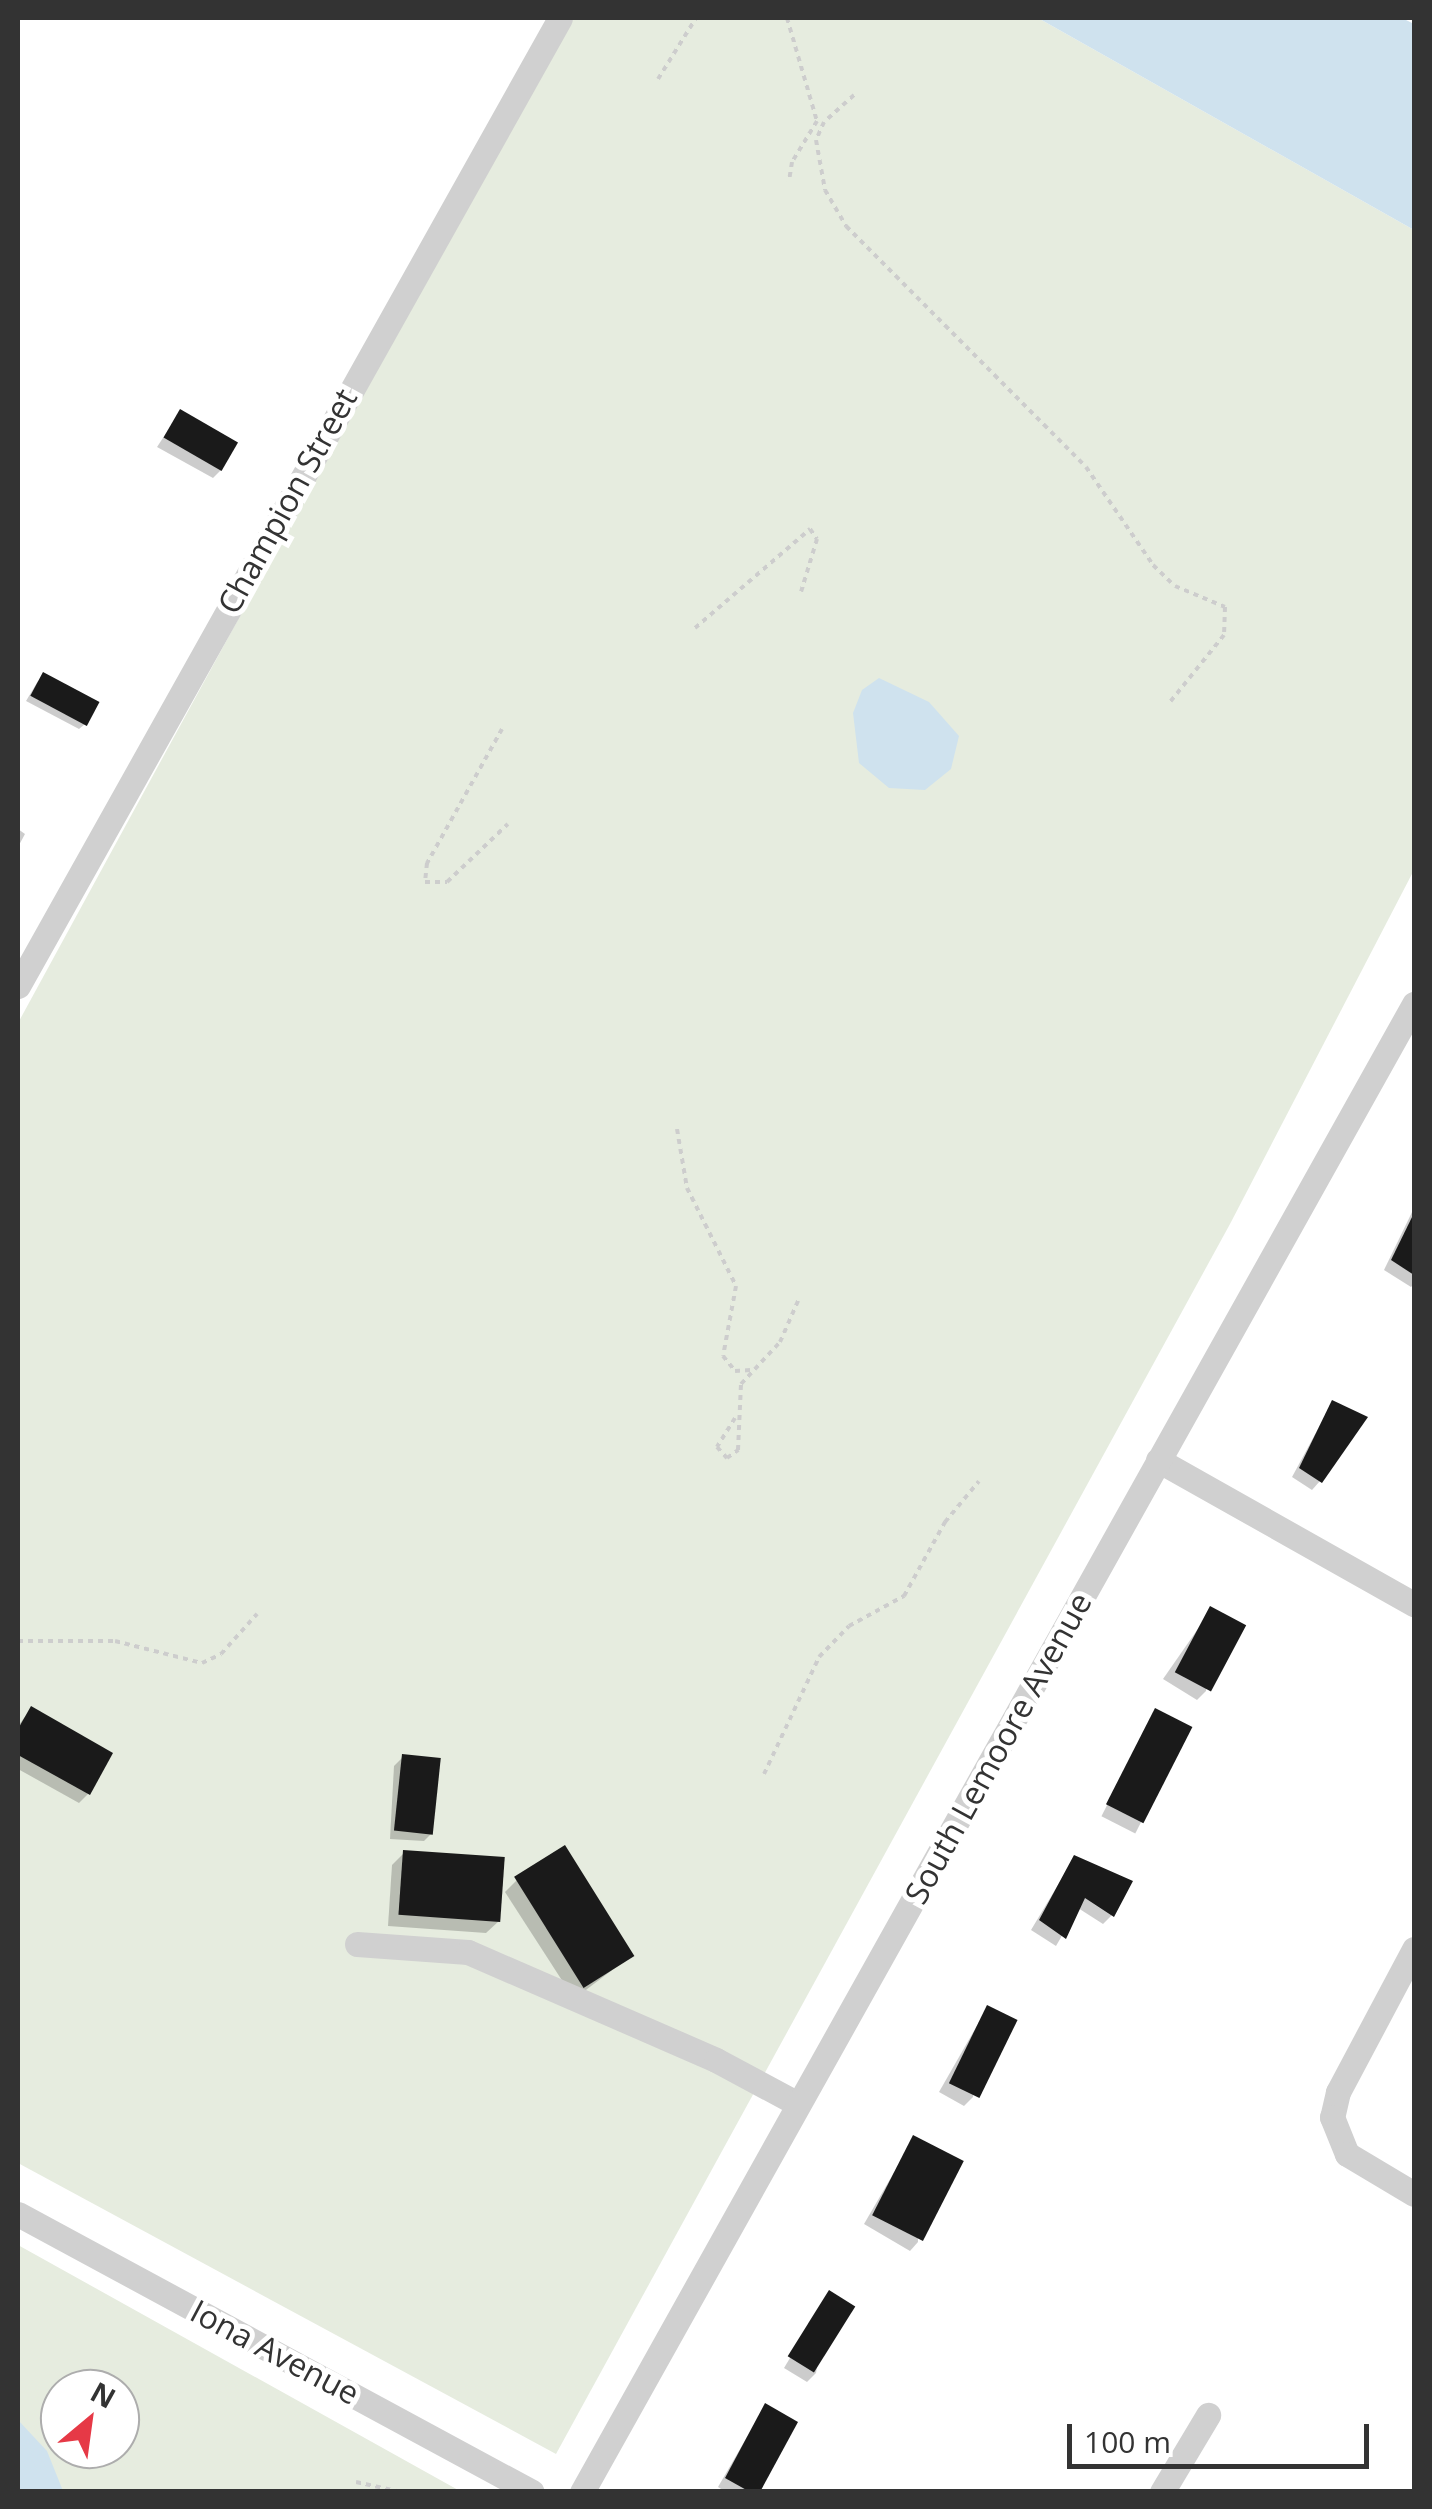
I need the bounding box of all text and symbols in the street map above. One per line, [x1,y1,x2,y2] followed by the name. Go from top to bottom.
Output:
[209,382,365,620] street label: Champion Street
[897,1586,1099,1910] street label: South Lemoore Avenue
[184,2292,366,2412] street label: Iona Avenue
[40,2369,140,2469] north arrow
[84,2372,123,2417] text: N
[1072,2404,1374,2466] scale bar
[1084,2421,1171,2462] text: 100 m

